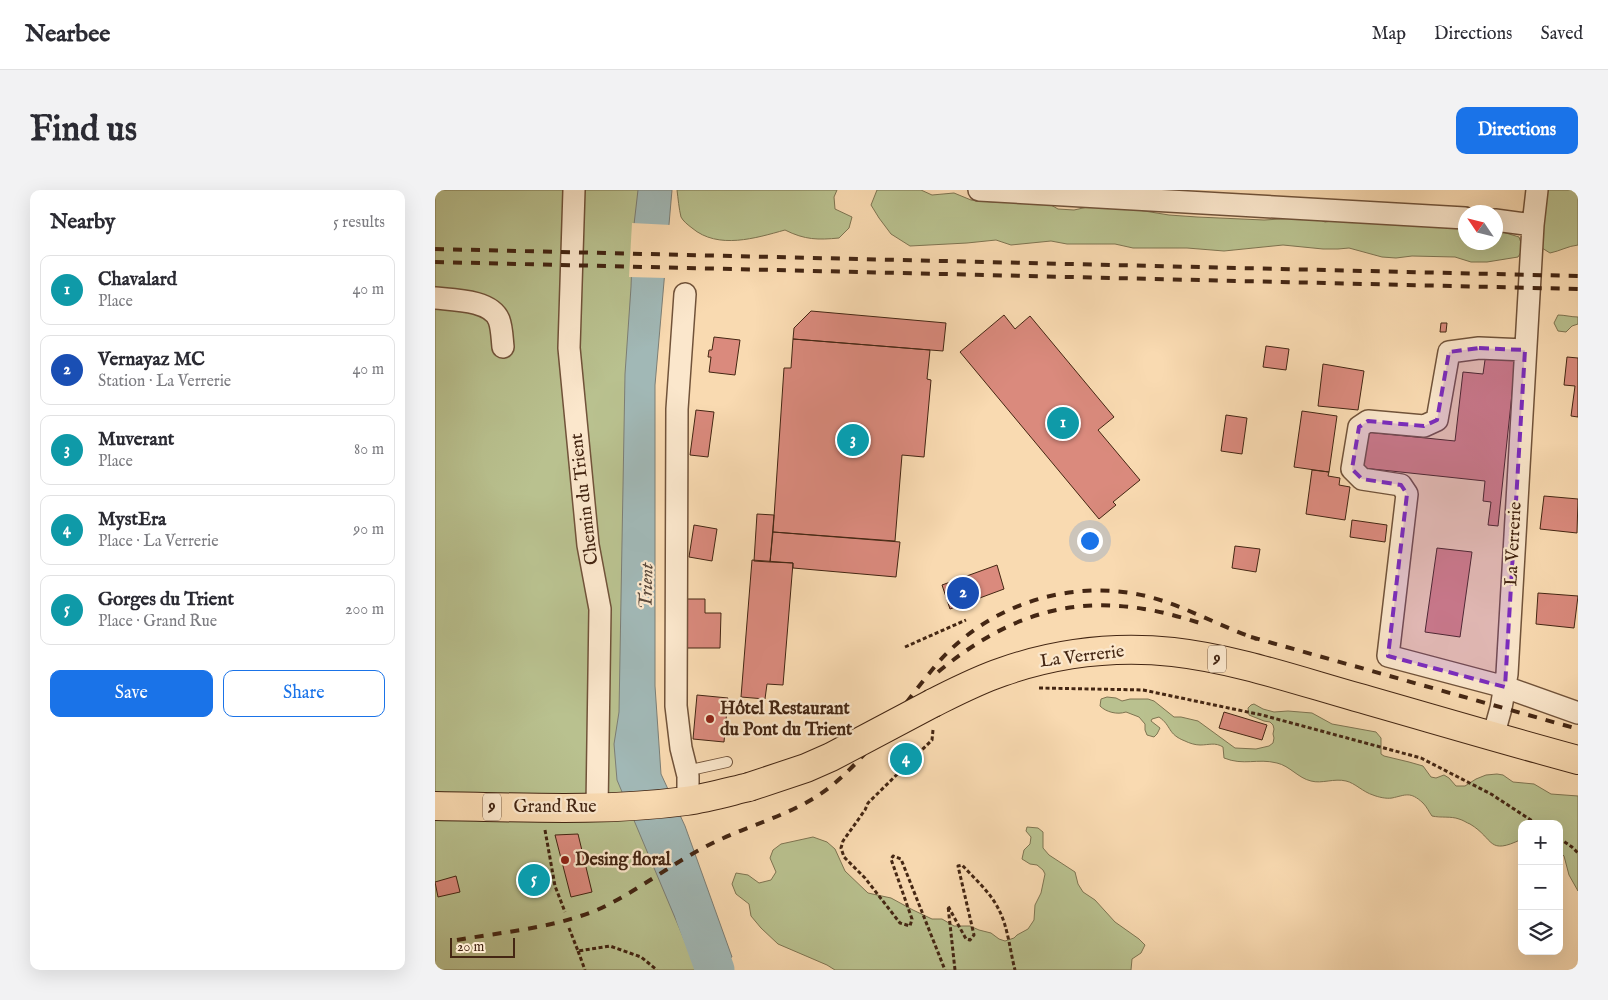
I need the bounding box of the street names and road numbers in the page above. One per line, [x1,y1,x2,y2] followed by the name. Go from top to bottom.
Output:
[565,432,605,566] street label: Chemin du Trient
[1500,501,1528,587] street label: La Verrerie
[1039,640,1125,674] street label: La Verrerie
[1208,646,1226,672] road number: 9
[483,794,501,820] road number: 9
[513,796,597,819] street label: Grand Rue

